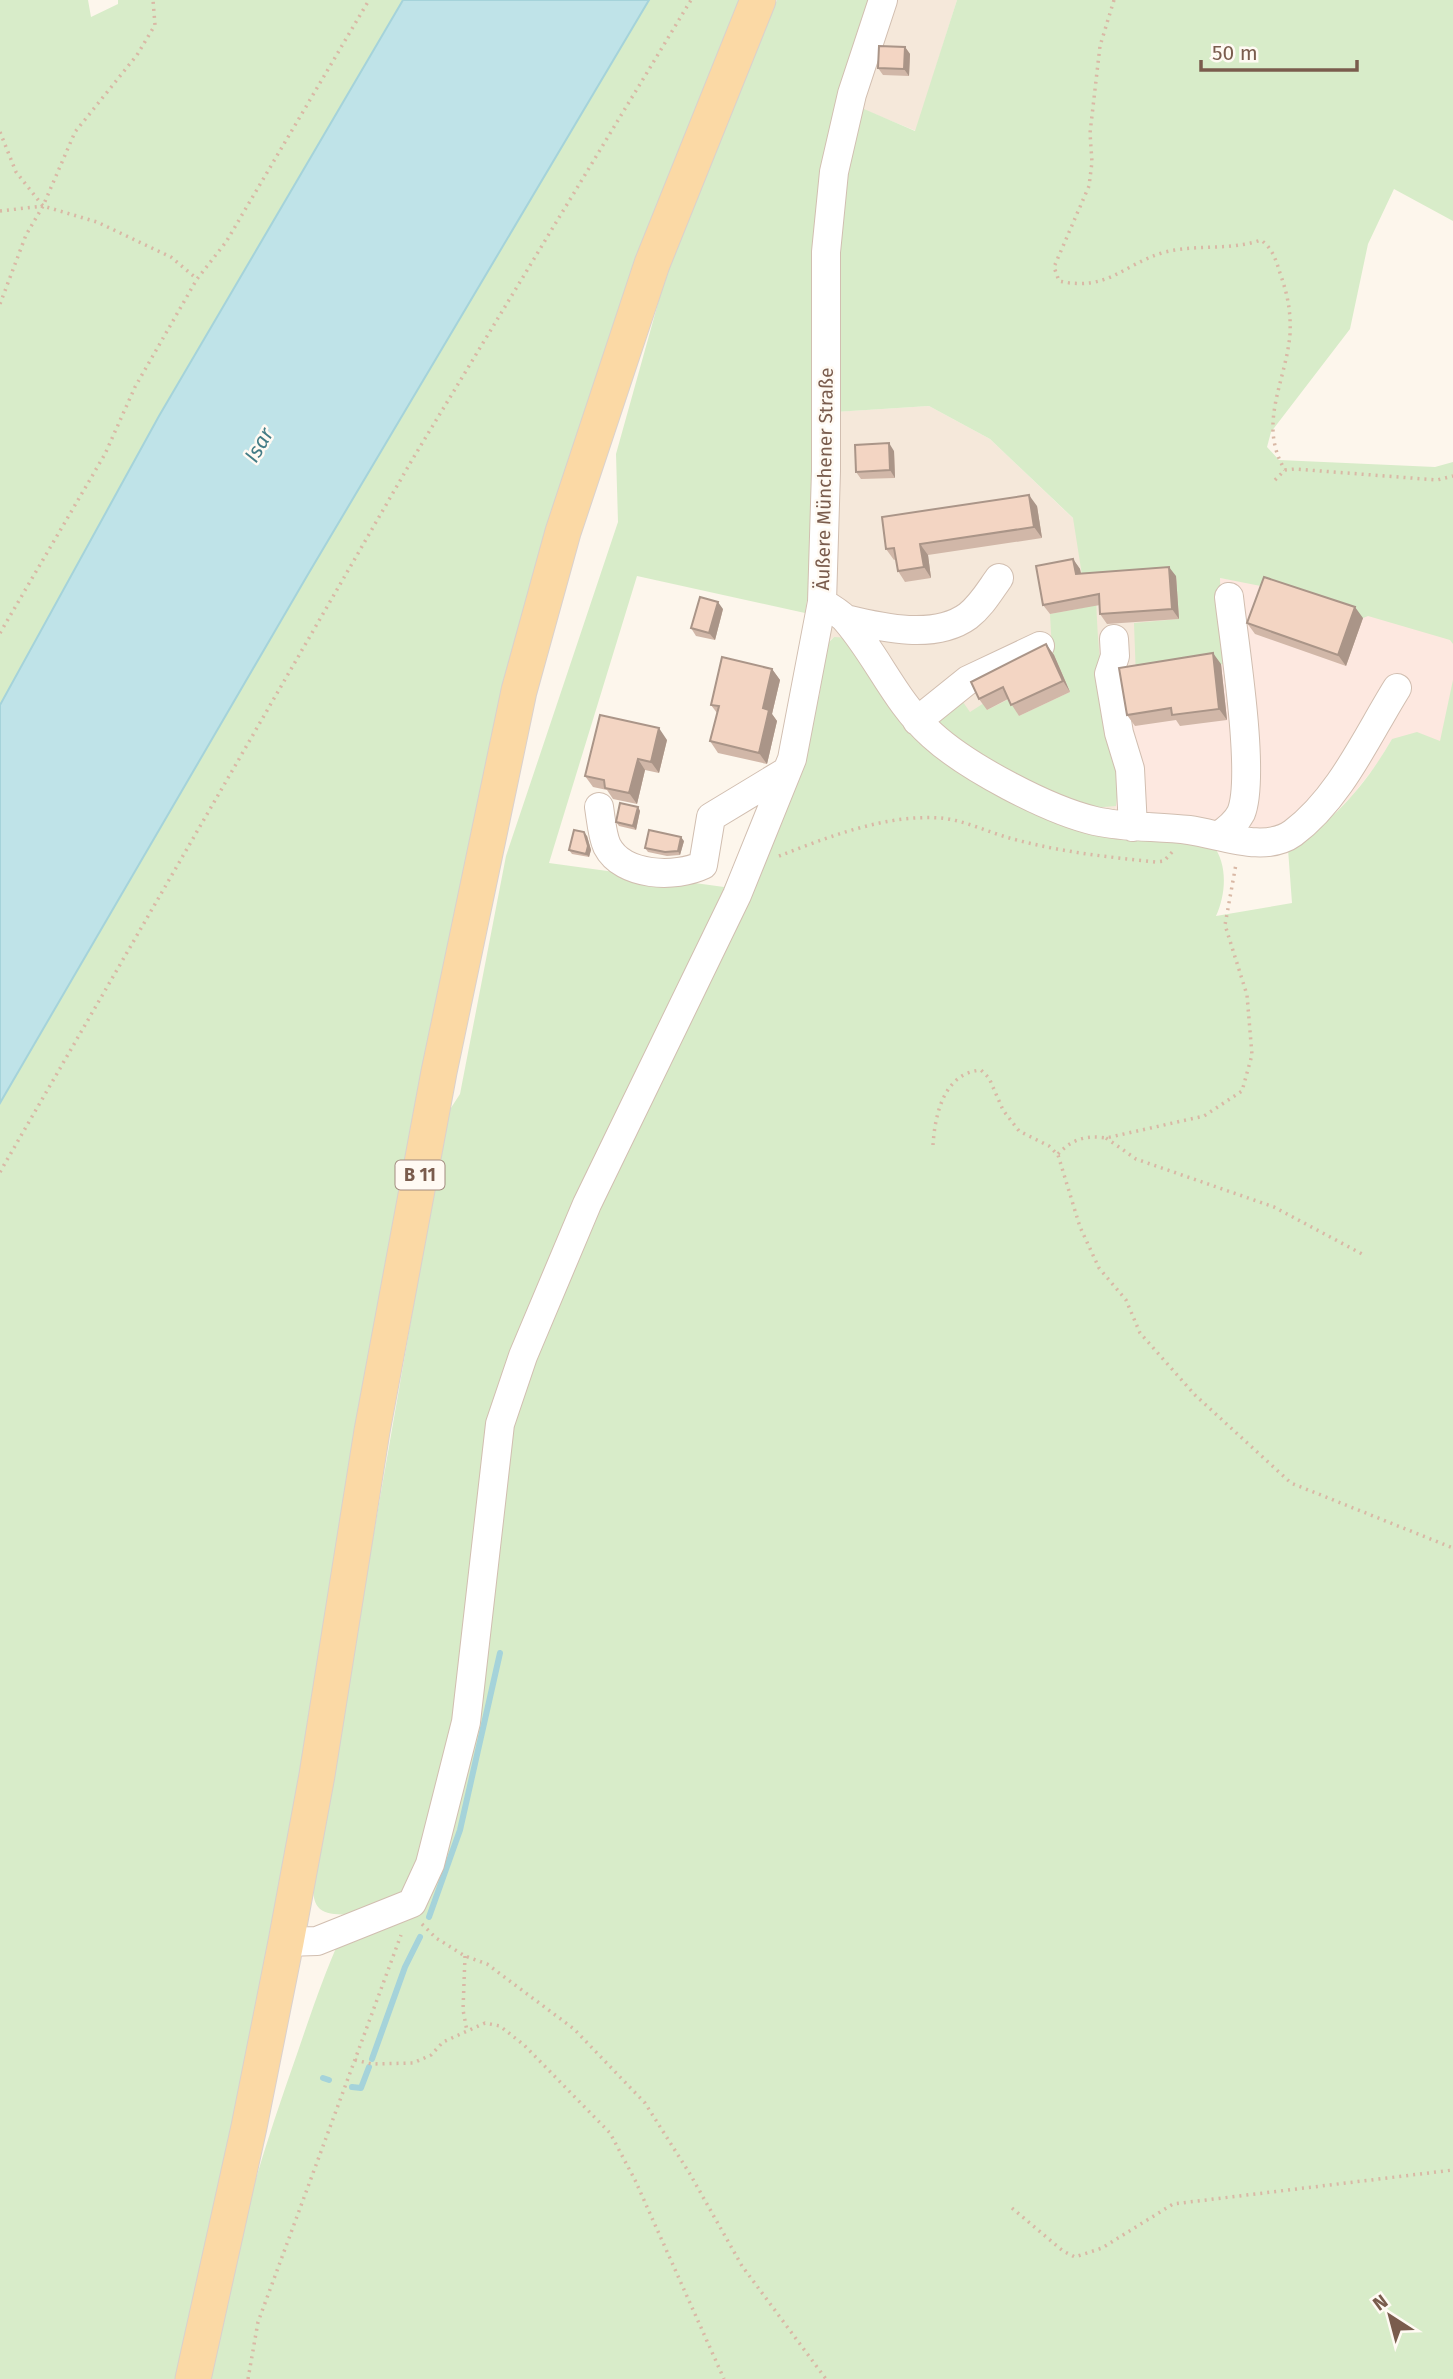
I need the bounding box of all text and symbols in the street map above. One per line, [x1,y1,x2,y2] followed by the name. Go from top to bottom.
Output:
[1201,28,1357,72] scale bar
[1212,40,1258,66] text: 50 m
[811,367,838,591] street label: Äußere Münchener Straße
[239,422,280,467] water label: Isar
[396,1160,444,1190] road number: B 11
[1355,2281,1425,2351] north arrow
[1368,2290,1392,2316] text: N

